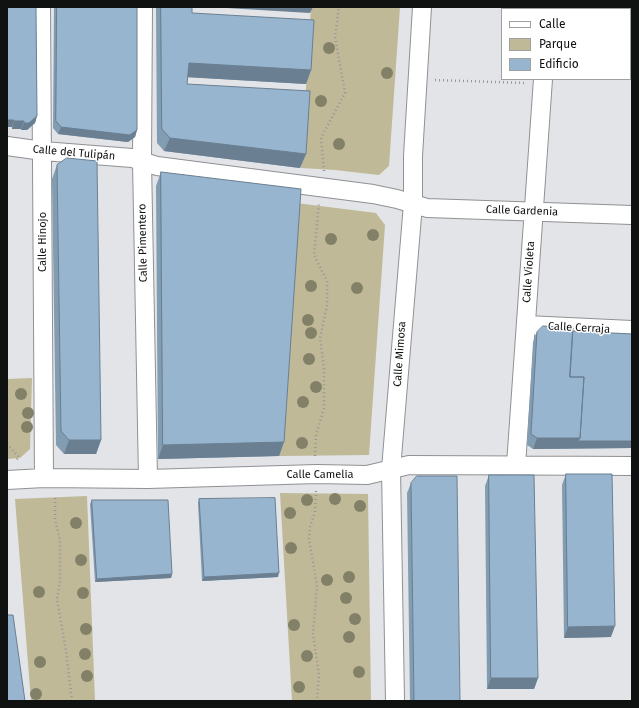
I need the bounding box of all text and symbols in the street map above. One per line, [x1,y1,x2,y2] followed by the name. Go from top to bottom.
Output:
[501,8,631,80] legend
[539,17,566,31] text: Calle
[539,37,577,51] text: Parque
[539,57,579,71] text: Edificio
[32,143,116,163] street label: Calle del Tulipán
[486,203,558,219] street label: Calle Gardenia
[136,204,150,282] street label: Calle Pimentero
[36,212,50,272] street label: Calle Hinojo
[520,241,538,303] street label: Calle Violeta
[548,320,610,336] street label: Calle Cerraja
[391,321,409,387] street label: Calle Mimosa
[287,468,353,482] street label: Calle Camelia

